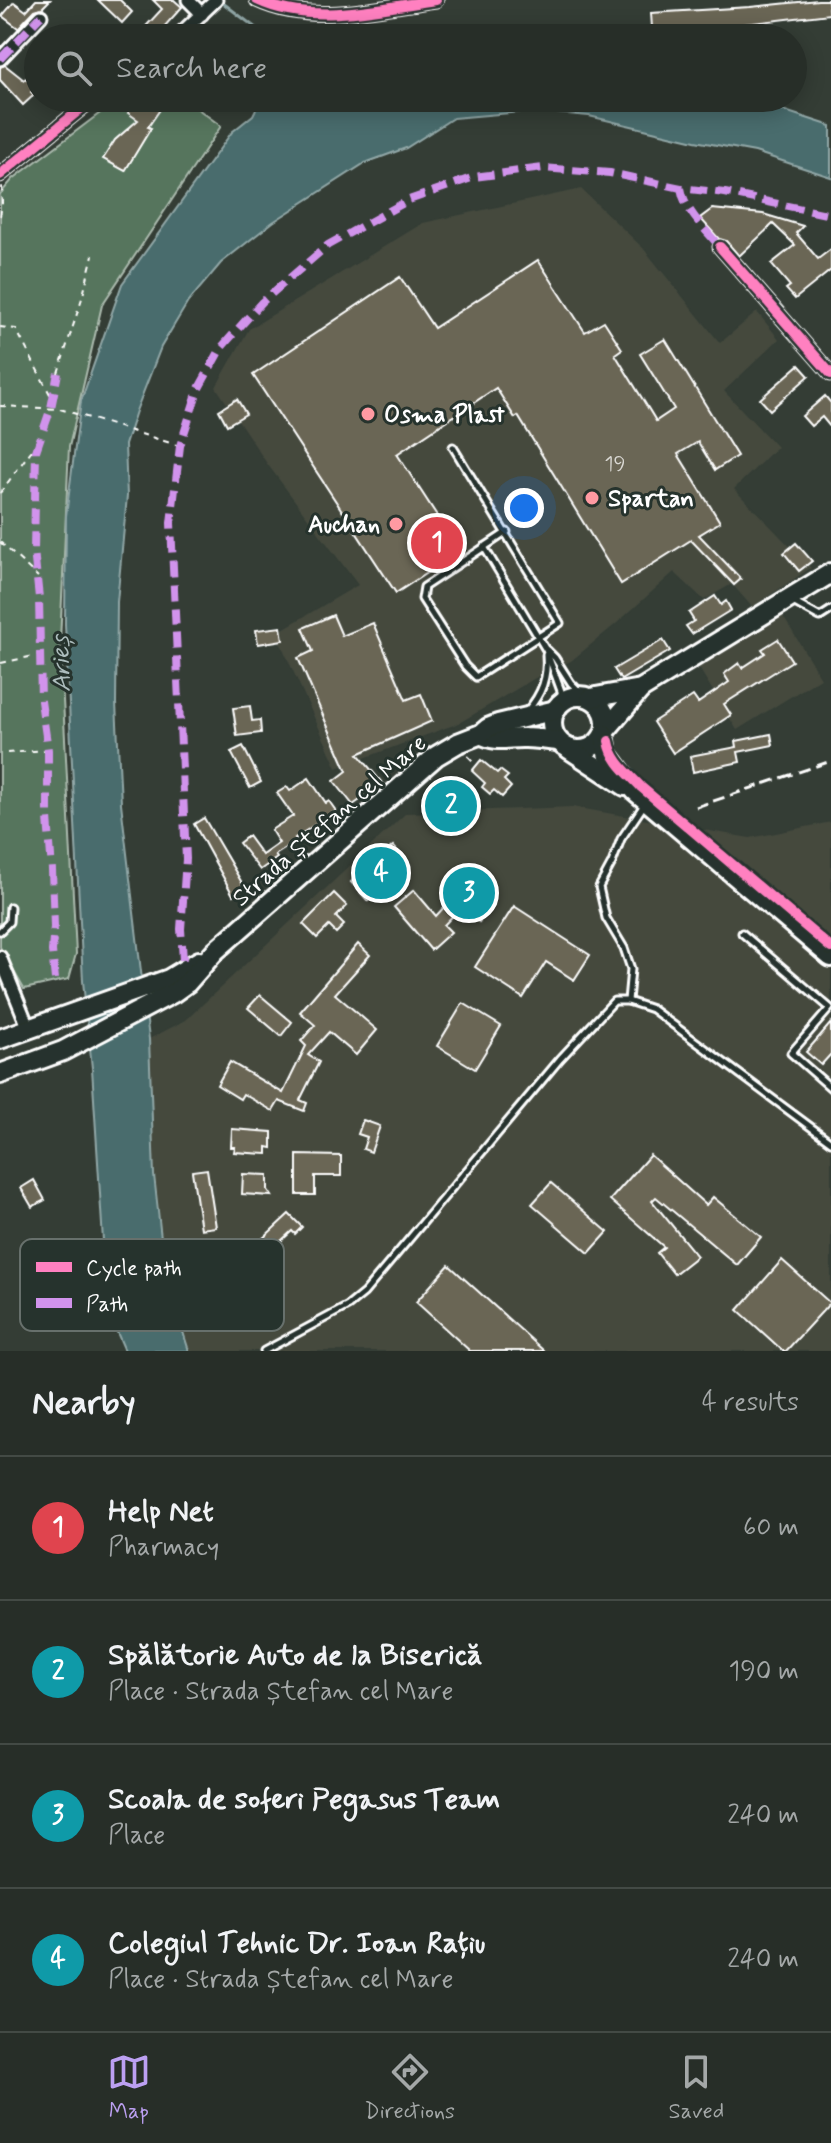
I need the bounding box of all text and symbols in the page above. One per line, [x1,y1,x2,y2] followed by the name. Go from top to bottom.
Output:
[24,24,807,112] search box
[52,46,96,90] icon: search
[116,49,267,88] text: Search here
[384,400,505,431] place label: Osma Plast
[359,405,377,423] marker: Osma Plast
[605,451,625,478] house number: 19
[608,484,694,515] place label: Spartan
[504,488,544,528] your location
[583,489,601,507] marker: Spartan
[308,510,380,541] place label: Auchan
[411,513,463,573] pin: 1
[387,515,405,533] marker: Auchan
[44,632,80,693] water label: Arieș
[226,728,434,914] street label: Strada Ștefan cel Mare
[425,776,477,836] pin: 2
[355,843,407,903] pin: 4
[443,863,495,923] pin: 3
[20,1239,284,1331] legend
[86,1255,182,1283] text: Cycle path
[86,1291,128,1319] text: Path
[32,1381,136,1426] text: Nearby
[702,1386,799,1420] text: 4 results
[108,1492,214,1531] text: Help Net
[52,1511,64,1545] text: 1
[743,1511,799,1545] text: 60 m
[108,1531,219,1565] text: Pharmacy
[108,1636,482,1675] text: Spălătorie Auto de la Biserică
[52,1655,64,1689] text: 2
[729,1655,799,1689] text: 190 m
[108,1675,454,1709] text: Place · Strada Ștefan cel Mare
[108,1780,500,1819] text: Scoala de soferi Pegasus Team
[52,1799,64,1833] text: 3
[727,1799,799,1833] text: 240 m
[108,1819,165,1853] text: Place
[108,1924,485,1963] text: Colegiul Tehnic Dr. Ioan Rațiu
[50,1943,66,1977] text: 4
[727,1943,799,1977] text: 240 m
[108,1963,454,1997] text: Place · Strada Ștefan cel Mare
[107,2050,151,2126] tab: Map
[364,2050,455,2126] tab: Directions
[669,2050,724,2126] tab: Saved

